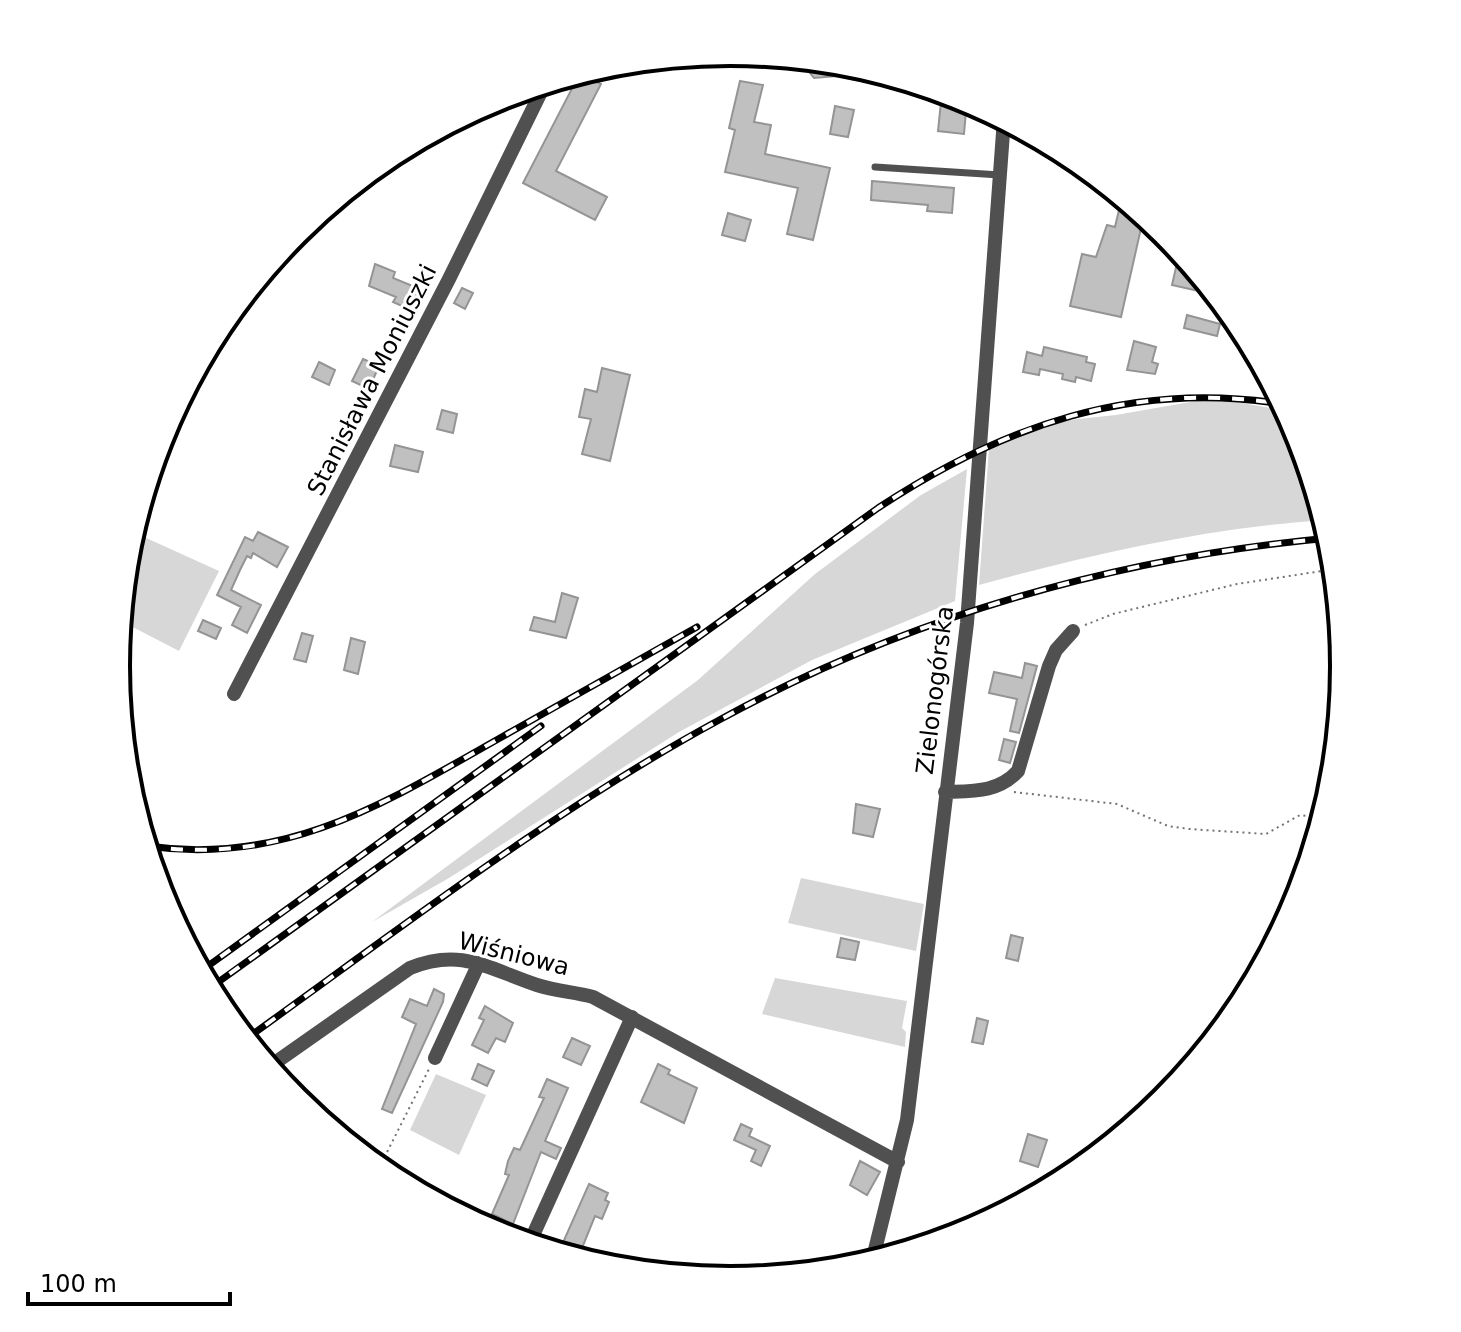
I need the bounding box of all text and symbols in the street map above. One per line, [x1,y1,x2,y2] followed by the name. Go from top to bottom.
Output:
[302,260,442,500] street label: Stanisława Moniuszki
[911,604,959,776] street label: Zielonogórska
[456,927,572,981] street label: Wiśniowa
[28,1256,230,1306] scale bar
[40,1270,117,1298] text: 100 m

